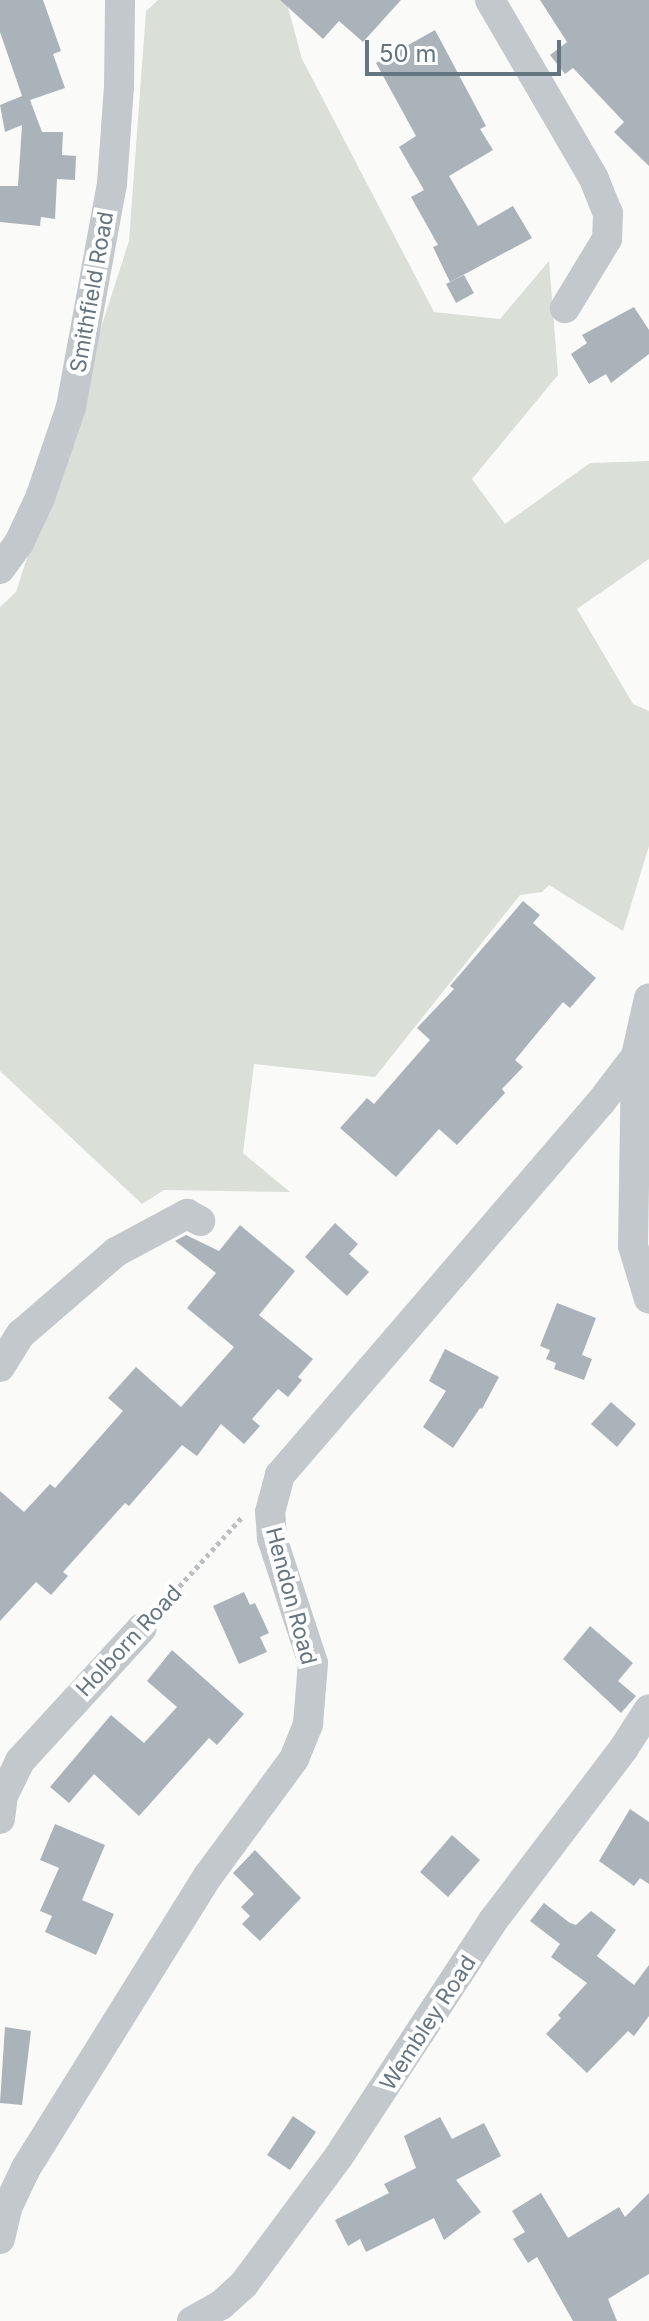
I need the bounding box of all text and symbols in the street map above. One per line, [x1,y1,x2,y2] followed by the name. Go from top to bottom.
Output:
[369,24,565,74] scale bar
[379,39,437,68] text: 50 m
[65,209,119,375] street label: Smithfield Road
[260,1524,322,1668] street label: Hendon Road
[71,1580,187,1702] street label: Holborn Road
[375,1951,481,2095] street label: Wembley Road

